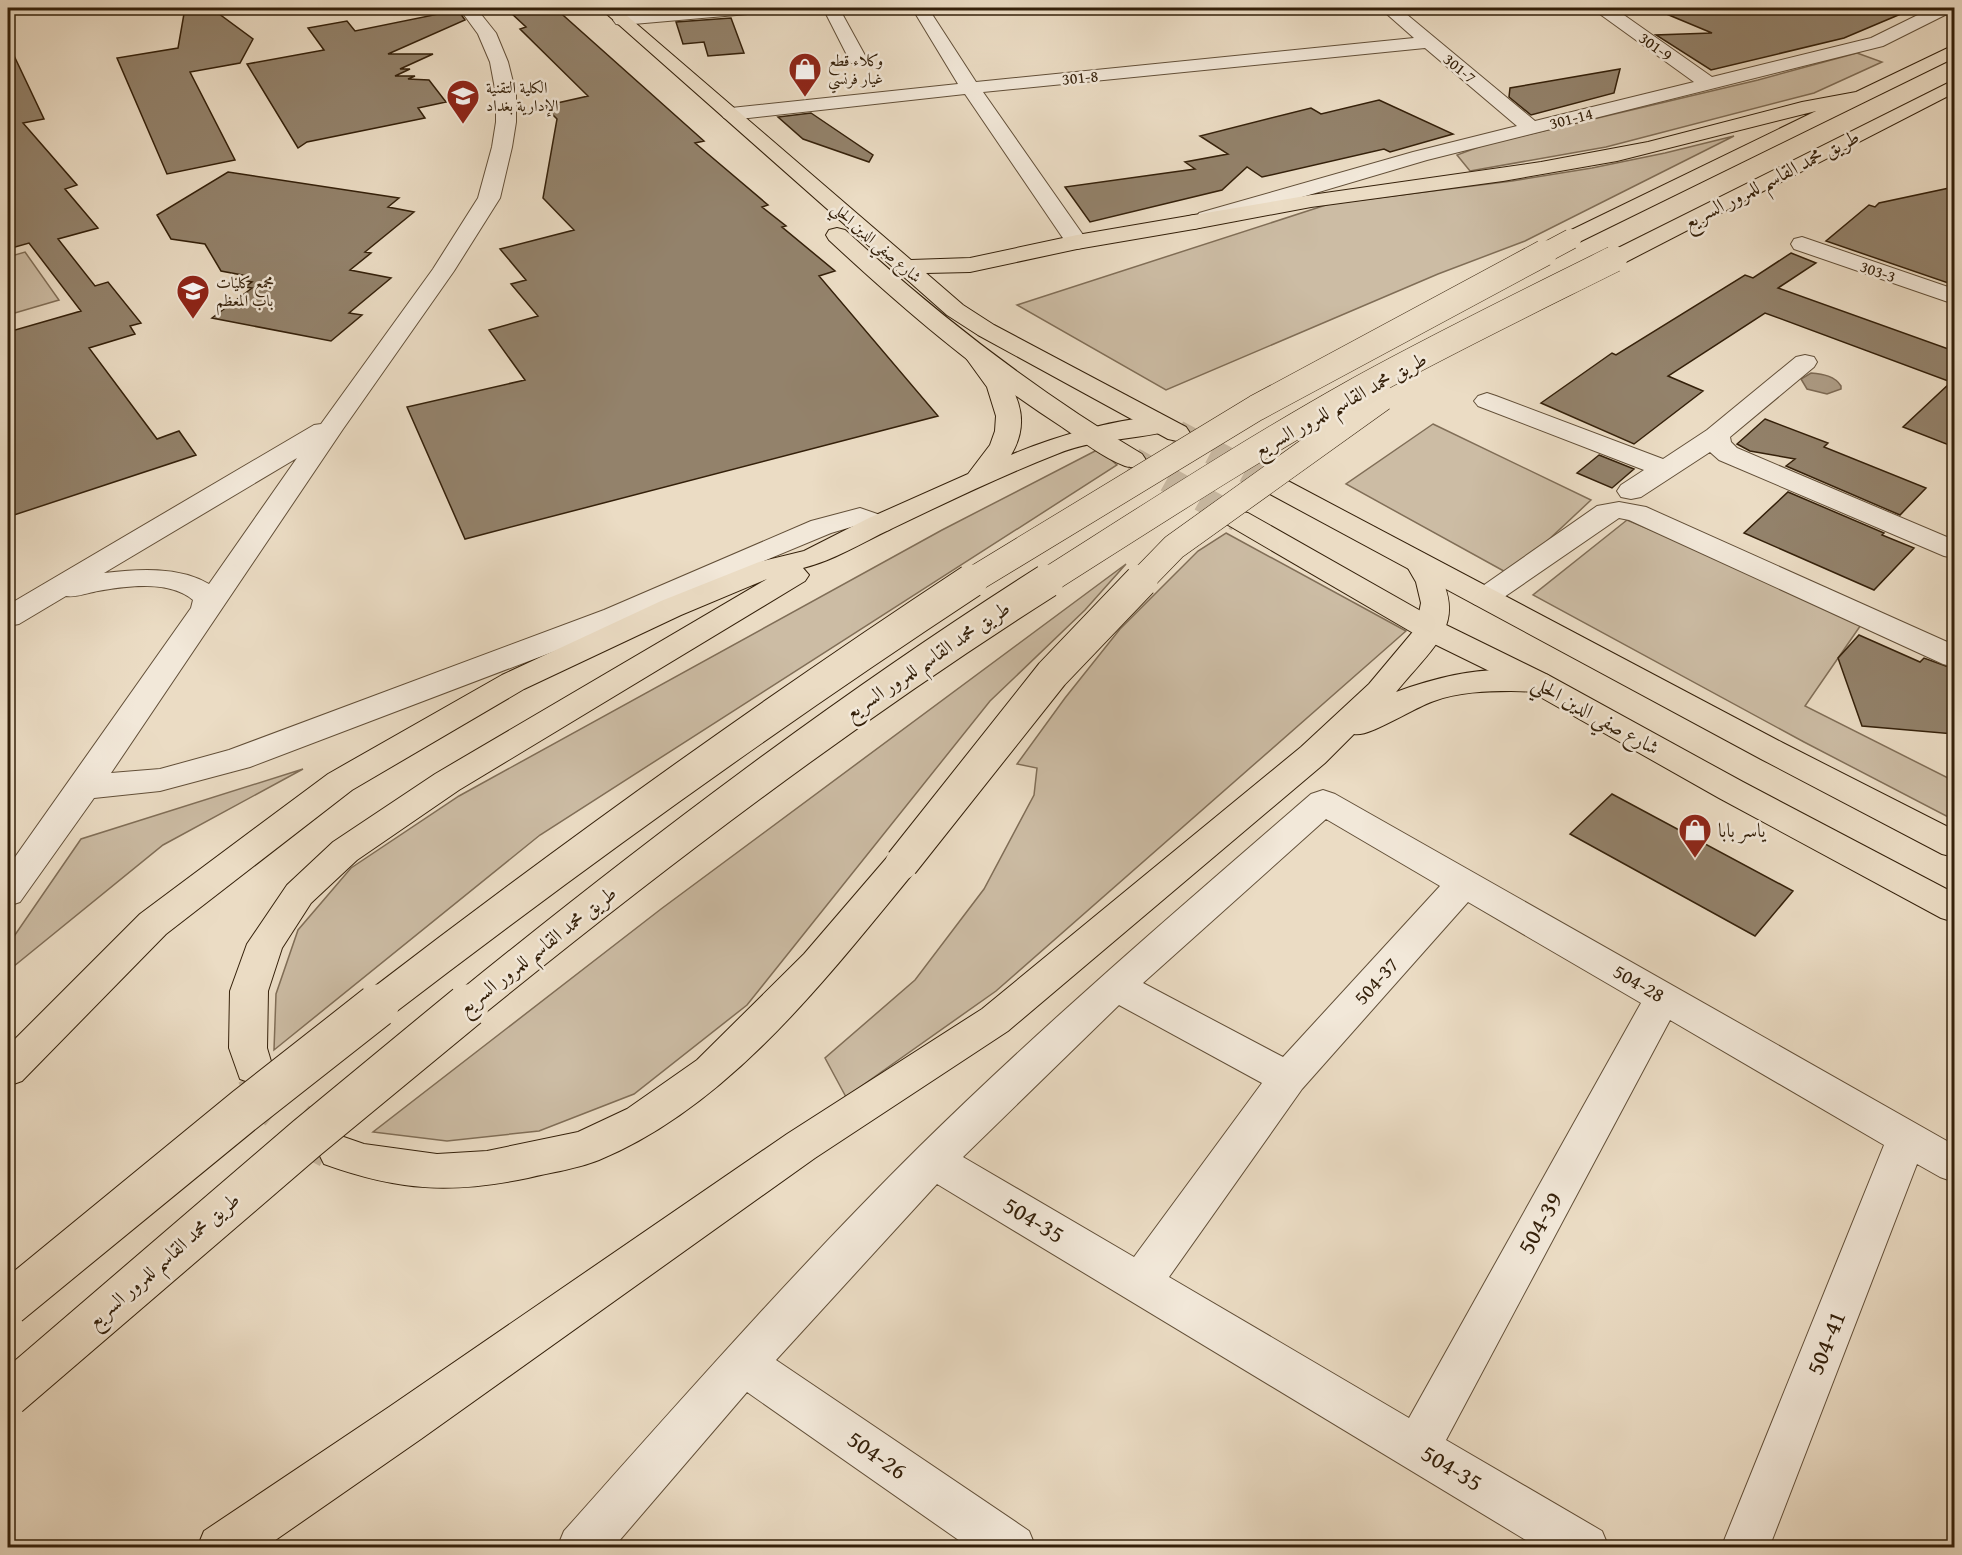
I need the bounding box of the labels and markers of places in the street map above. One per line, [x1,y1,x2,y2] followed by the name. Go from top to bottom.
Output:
[828,48,883,94] place label: وكلاء قطع غيار فرنسي
[787,51,823,98] shop icon: وكلاء قطع غيار فرنسي
[486,75,558,117] place label: الكلية التقنية الإدارية بغداد
[445,78,481,125] school or university icon: الكلية التقنية الإدارية بغداد
[216,270,274,316] place label: مجمع كليات باب المعظم
[175,273,211,320] school or university icon: مجمع كليات باب المعظم
[1677,812,1713,859] shop icon: ياسر بابا
[1718,815,1767,844] place label: ياسر بابا

